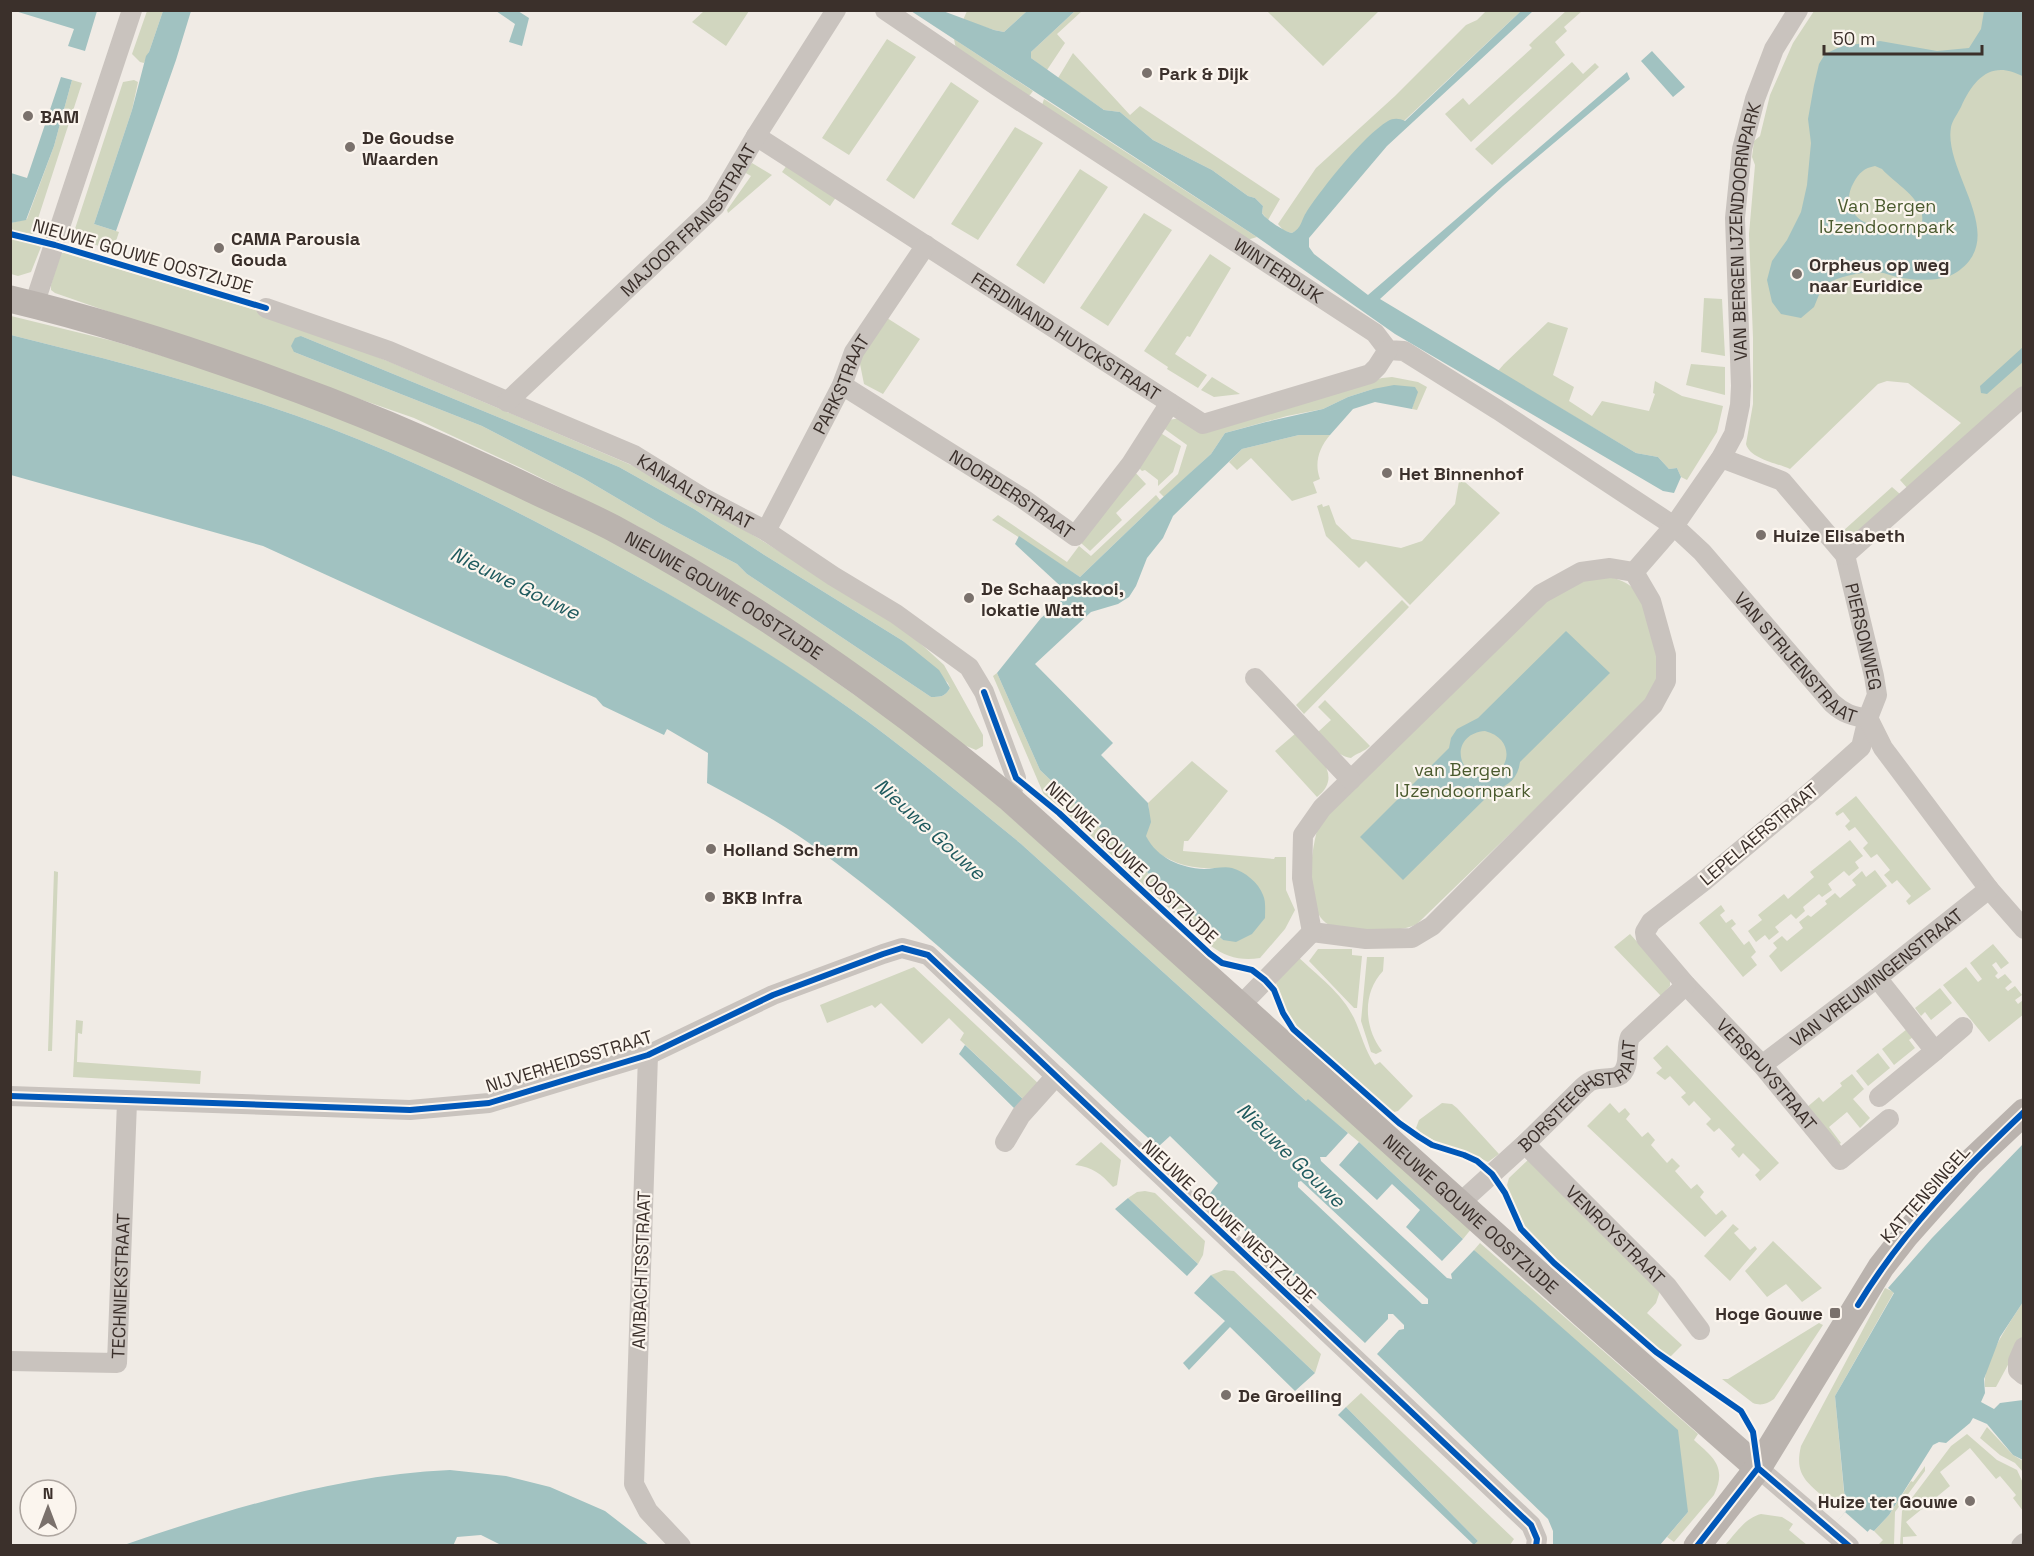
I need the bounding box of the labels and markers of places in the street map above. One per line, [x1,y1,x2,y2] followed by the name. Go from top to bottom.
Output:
[1159,62,1249,85] place label: Park & Dijk
[1140,66,1154,80] marker: Park & Dijk
[40,105,79,128] place label: BAM
[21,109,35,123] marker: BAM
[362,126,454,170] place label: De Goudse Waarden
[343,140,357,154] marker: De Goudse Waarden
[231,227,361,271] place label: CAMA Parousia Gouda
[212,241,226,255] marker: CAMA Parousia Gouda
[1809,253,1949,297] place label: Orpheus op weg naar Euridice
[1790,267,1804,281] marker: Orpheus op weg naar Euridice
[1399,462,1524,485] place label: Het Binnenhof
[1380,466,1394,480] marker: Het Binnenhof
[1773,524,1905,547] place label: Huize Elisabeth
[1754,528,1768,542] marker: Huize Elisabeth
[981,577,1124,621] place label: De Schaapskooi, lokatie Watt
[962,591,976,605] marker: De Schaapskooi, lokatie Watt
[723,838,858,861] place label: Holland Scherm
[704,842,718,856] marker: Holland Scherm
[722,886,803,909] place label: BKB Infra
[703,890,717,904] marker: BKB Infra
[1715,1302,1823,1325] place label: Hoge Gouwe
[1828,1306,1842,1320] marker: Hoge Gouwe
[1238,1384,1342,1407] place label: De Groeiling
[1219,1388,1233,1402] marker: De Groeiling
[1818,1490,1958,1513] place label: Huize ter Gouwe
[1963,1494,1977,1508] marker: Huize ter Gouwe

